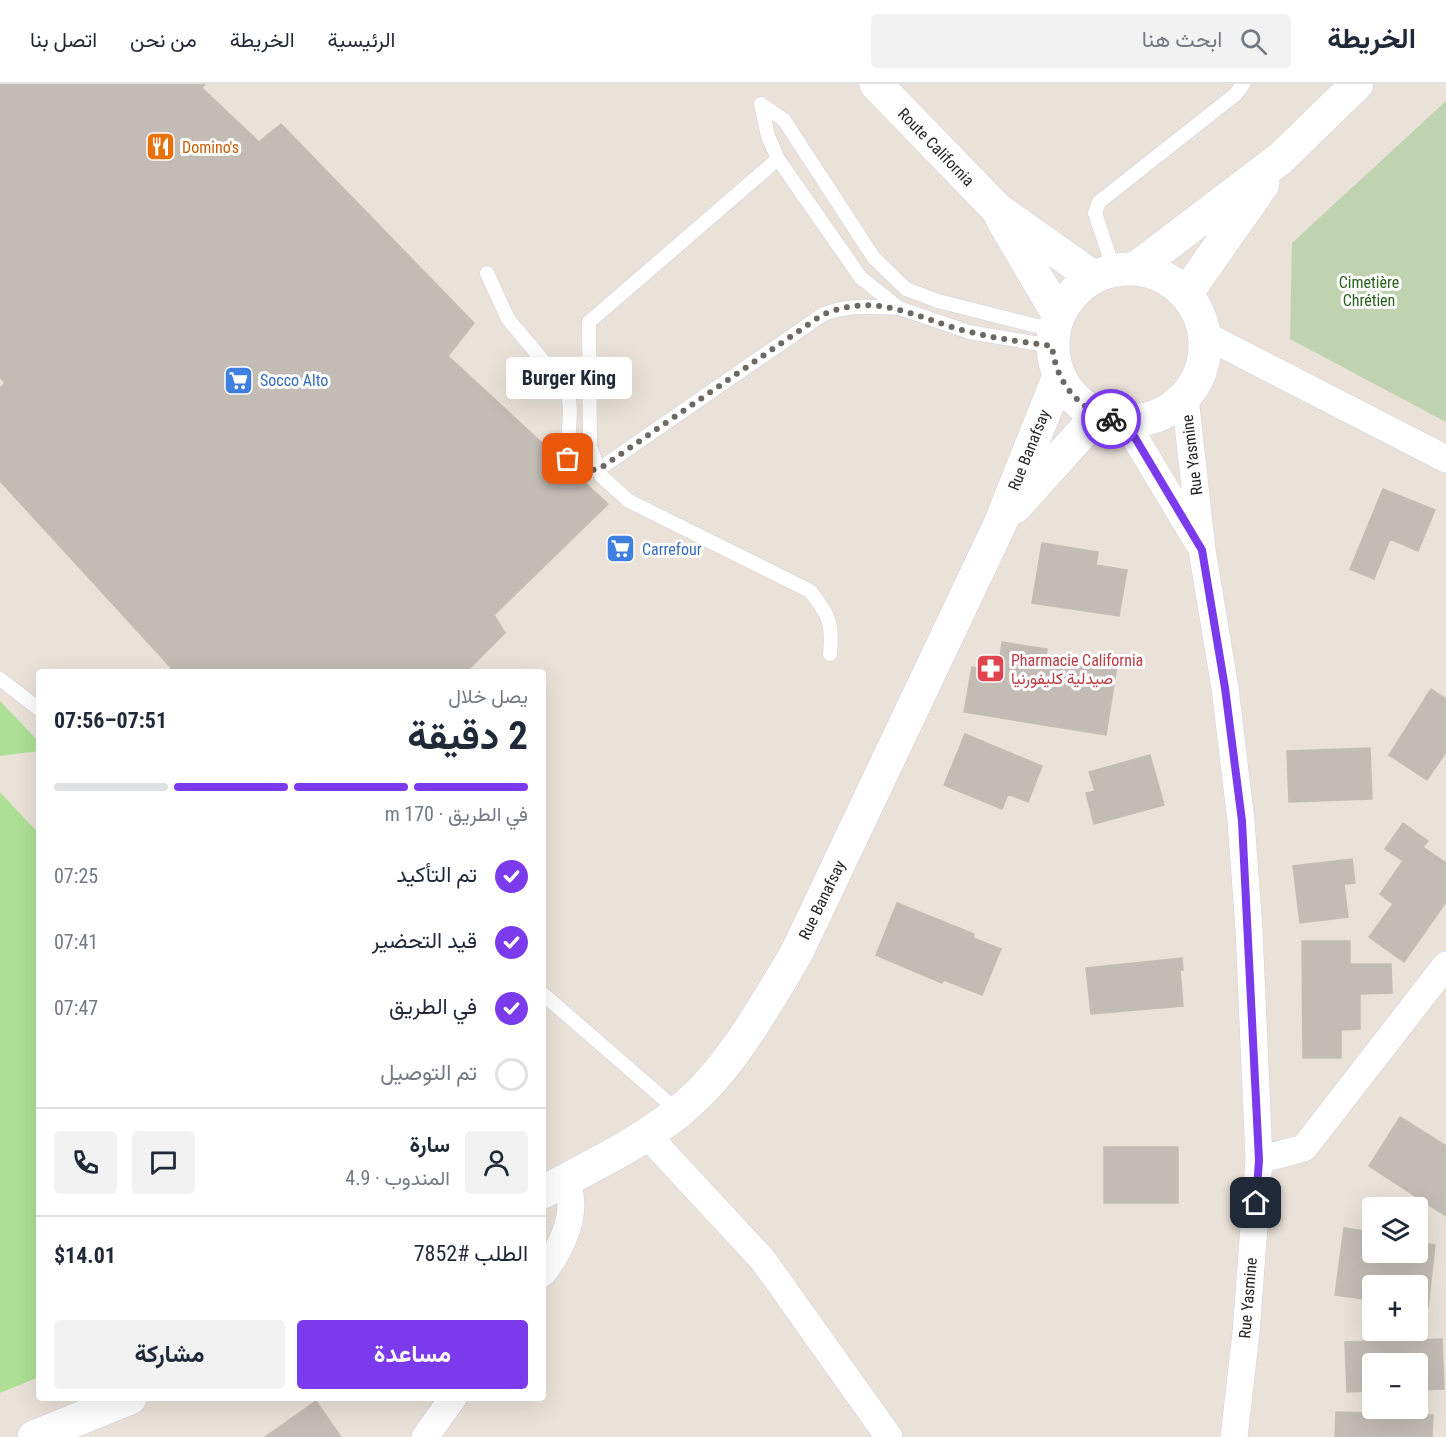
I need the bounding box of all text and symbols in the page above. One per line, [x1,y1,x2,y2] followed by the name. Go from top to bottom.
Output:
[871,14,1291,68] search box
[1327,22,1416,55] text: الخريطة
[1237,25,1270,58] icon: search
[1142,27,1222,52] text: ابحث هنا
[30,28,97,52] text: اتصل بنا
[130,28,197,52] text: من نحن
[230,28,295,52] text: الخريطة
[328,28,396,52] text: الرئيسية
[894,104,978,190] street label: Route California
[145,131,177,163] restaurant icon: Domino's
[182,138,239,157] place label: Domino's
[1339,273,1399,310] park label: Cimetière Chrétien
[505,357,631,399] callout: Burger King
[223,364,255,396] supermarket icon: Socco Alto
[522,366,616,390] text: Burger King
[260,371,328,390] place label: Socco Alto
[1081,389,1141,449] courier
[1095,403,1128,436] icon: bike
[1004,406,1054,493] street label: Rue Banafsay
[1178,414,1206,496] street label: Rue Yasmine
[542,433,593,484] pin
[551,442,584,475] icon: bag
[605,533,637,565] supermarket icon: Carrefour
[642,540,702,559] place label: Carrefour
[1011,651,1143,689] place label: Pharmacie California صيدلية كليفورنيا
[974,653,1006,685] pharmacy icon: Pharmacie California صيدلية كليفورنيا
[448,684,528,708] text: يصل خلال
[54,708,167,733] text: 07:51–07:56
[407,713,528,759] text: 2 دقيقة
[385,802,528,826] text: في الطريق · 170 m
[795,857,849,943] street label: Rue Banafsay
[495,860,528,893] icon: check
[396,862,477,887] text: تم التأكيد
[54,864,98,888] text: 07:25
[495,926,528,959] icon: check
[372,928,477,953] text: قيد التحضير
[54,930,98,954] text: 07:41
[495,992,528,1025] icon: check
[389,994,477,1019] text: في الطريق
[54,996,98,1020] text: 07:47
[380,1060,477,1085] text: تم التوصيل
[54,1131,117,1194] button: phone
[132,1131,195,1194] button: chat
[465,1131,528,1194] button: person
[409,1132,450,1157] text: سارة
[345,1166,450,1190] text: المندوب · 4.9
[1230,1177,1281,1228] pin
[1239,1186,1272,1219] icon: home
[1362,1197,1428,1419] map controls
[1362,1197,1428,1263] button: layers
[414,1241,528,1266] text: الطلب #7852
[54,1243,116,1268] text: $14.01
[1235,1257,1261,1339] street label: Rue Yasmine
[1362,1275,1428,1341] button: +
[54,1320,285,1389] button: مشاركة
[297,1320,528,1389] button: مساعدة
[1362,1353,1428,1419] button: −

